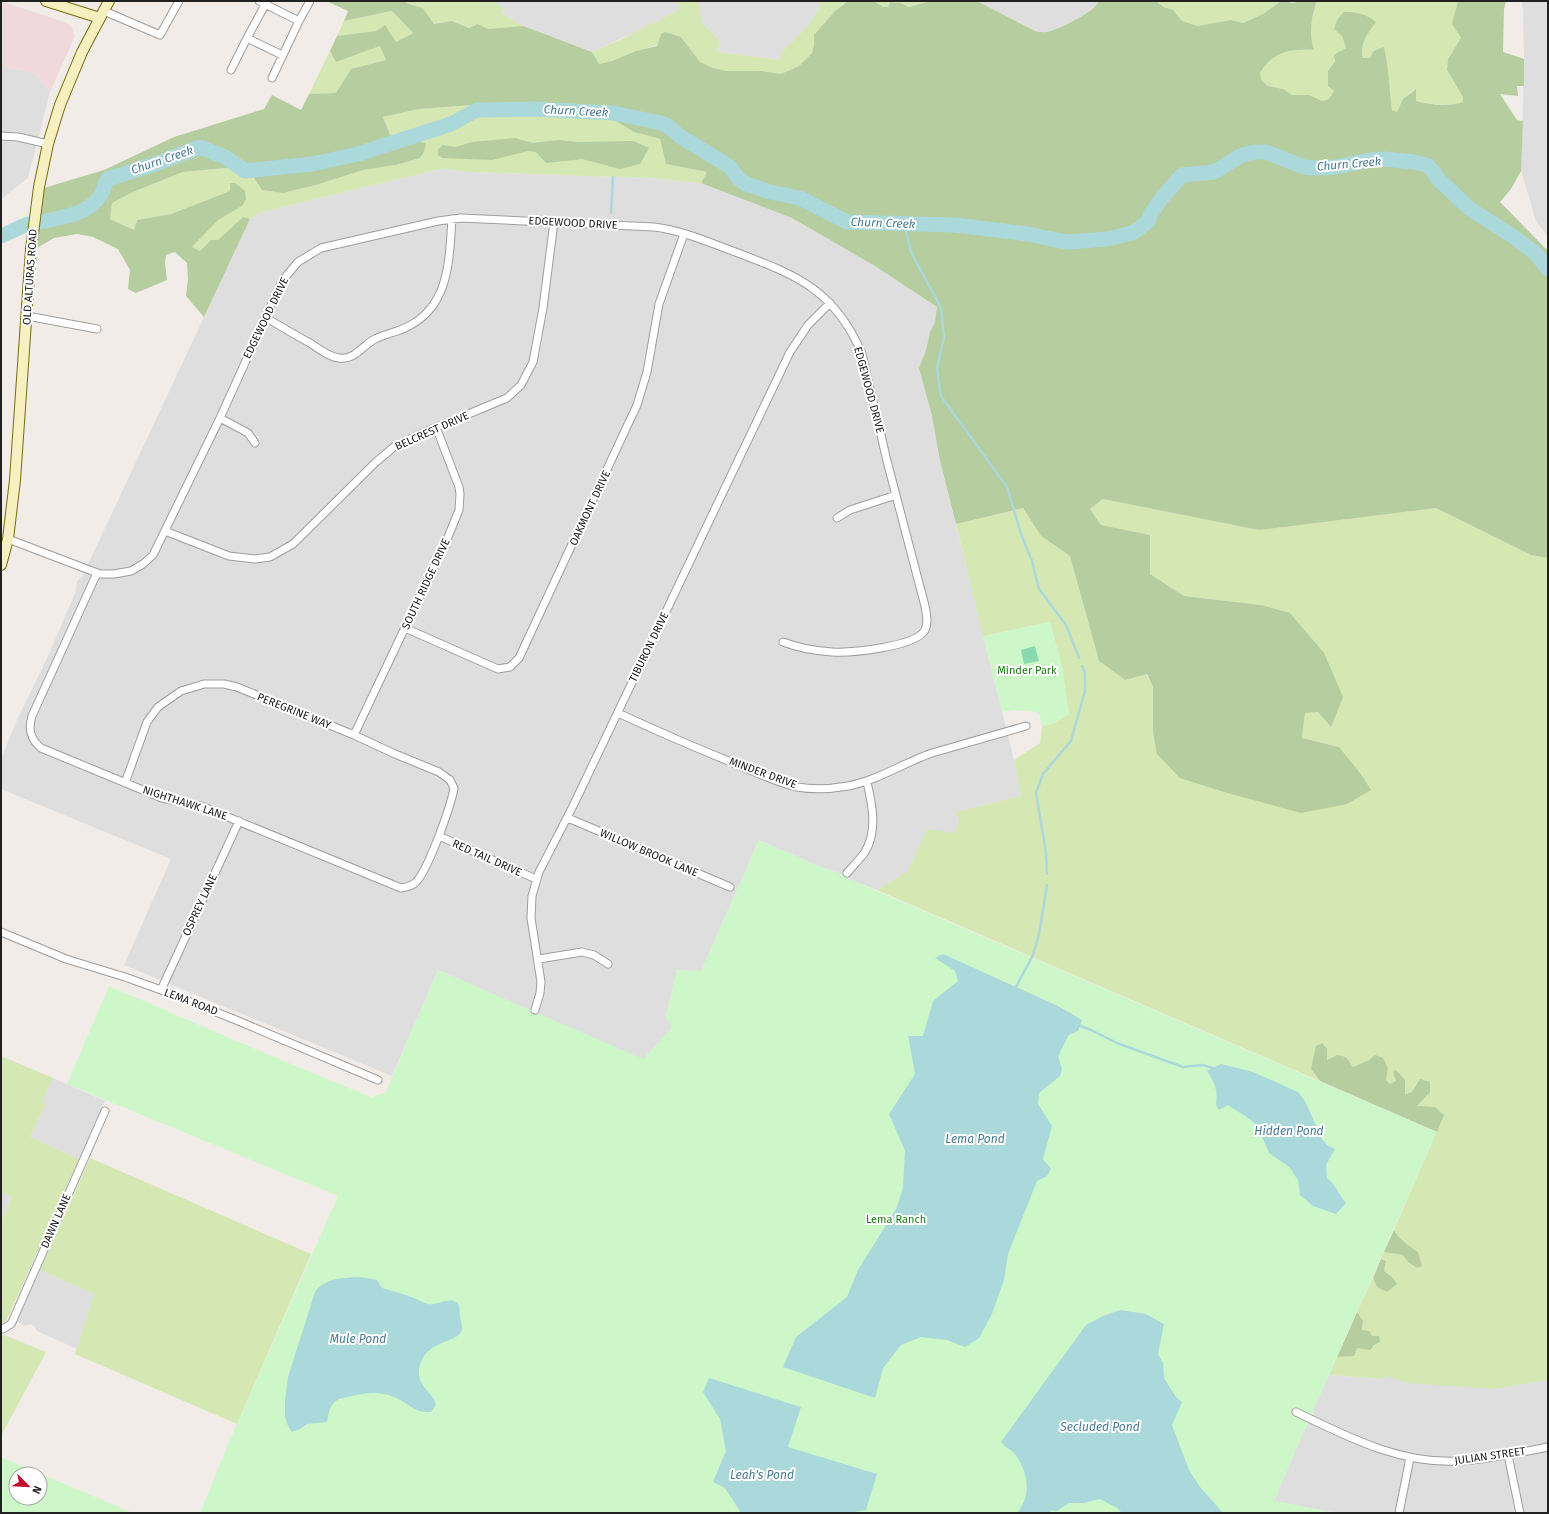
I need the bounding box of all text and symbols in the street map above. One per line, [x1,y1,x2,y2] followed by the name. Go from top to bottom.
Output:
[543,102,609,120] water label: Churn Creek
[129,143,195,177] water label: Churn Creek
[1316,154,1382,174] water label: Churn Creek
[528,214,618,232] street label: EDGEWOOD DRIVE
[850,215,916,231] water label: Churn Creek
[20,229,40,325] street label: OLD ALTURAS ROAD
[241,275,291,361] street label: EDGEWOOD DRIVE
[851,345,887,435] street label: EDGEWOOD DRIVE
[393,409,471,453] street label: BELCREST DRIVE
[567,468,613,548] street label: OAKMONT DRIVE
[399,536,453,631] street label: SOUTH RIDGE DRIVE
[626,610,672,684] street label: TIBURON DRIVE
[997,664,1057,677] park label: Minder Park
[255,690,333,732] street label: PEREGRINE WAY
[727,755,799,791] street label: MINDER DRIVE
[141,783,229,823] street label: NIGHTHAWK LANE
[598,826,700,880] street label: WILLOW BROOK LANE
[450,837,524,879] street label: RED TAIL DRIVE
[180,872,220,938] street label: OSPREY LANE
[162,986,220,1018] street label: LEMA ROAD
[1254,1124,1324,1138] water label: Hidden Pond
[945,1132,1005,1146] water label: Lema Pond
[38,1192,74,1250] street label: DAWN LANE
[866,1213,926,1226] park label: Lema Ranch
[330,1332,386,1346] water label: Mule Pond
[1059,1420,1140,1434] water label: Secluded Pond
[1454,1445,1527,1467] street label: JULIAN STREET
[8,1466,48,1506] north arrow
[730,1468,794,1482] water label: Leah's Pond
[29,1484,44,1496] text: N

